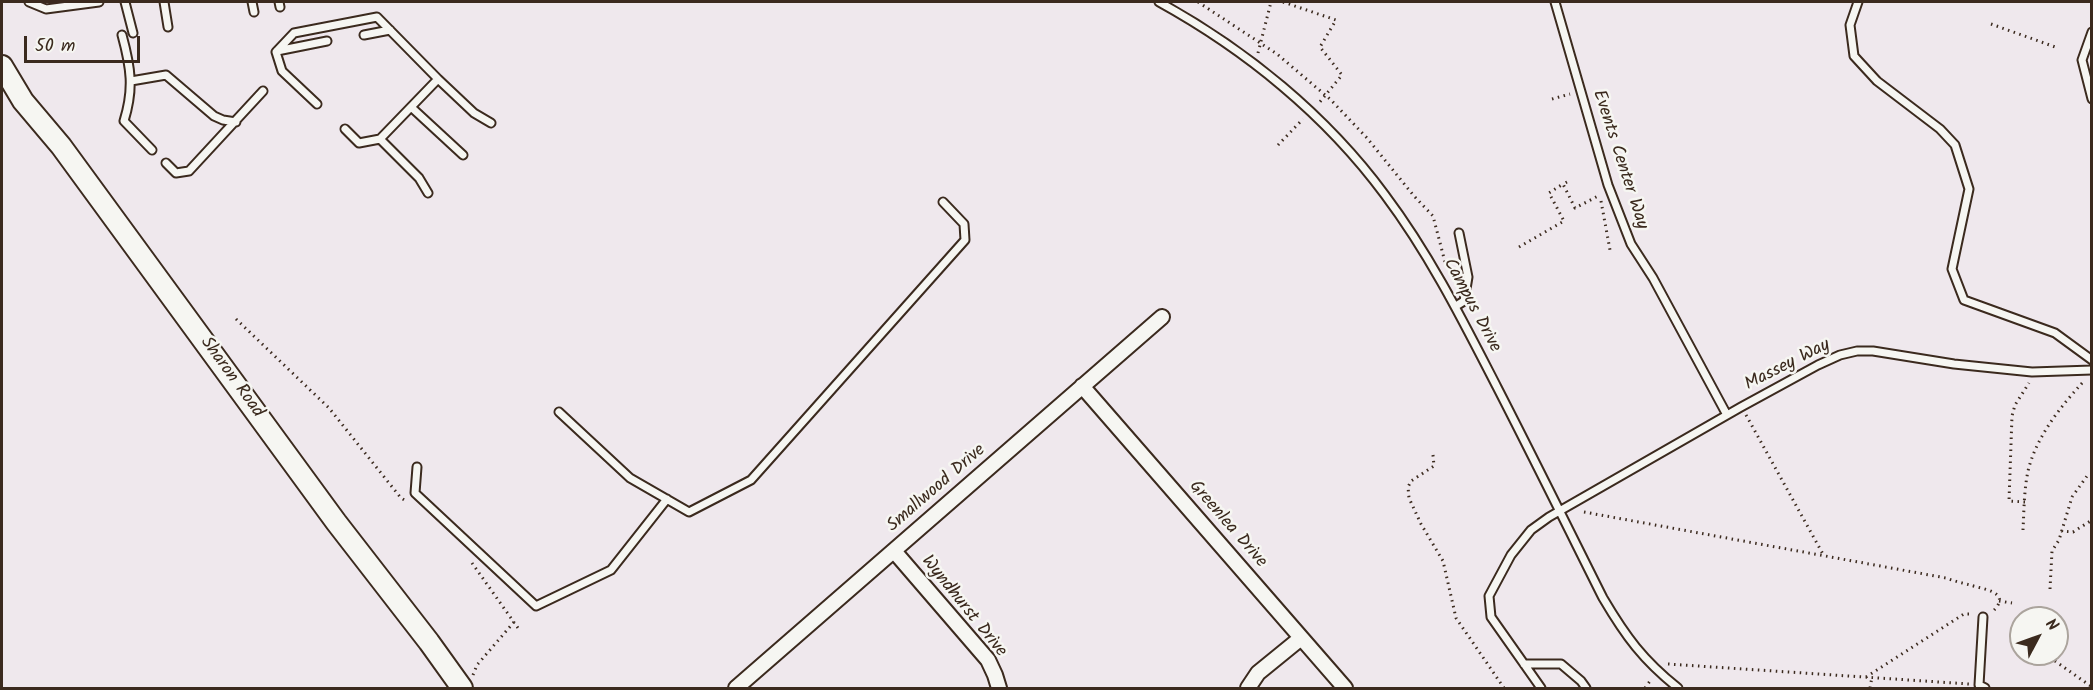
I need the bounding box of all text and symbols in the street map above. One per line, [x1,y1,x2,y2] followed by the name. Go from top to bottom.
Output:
[27,24,142,62] scale bar
[35,32,75,61] text: 50 m
[1586,88,1652,232] street label: Events Center Way
[1437,255,1505,357] street label: Campus Drive
[194,333,268,423] street label: Sharon Road
[1742,335,1834,397] street label: Massey Way
[883,440,991,538] street label: Smallwood Drive
[1183,477,1271,573] street label: Greenlea Drive
[915,552,1011,662] street label: Wyndhurst Drive
[2009,606,2069,666] north arrow
[2039,613,2064,637] text: N

